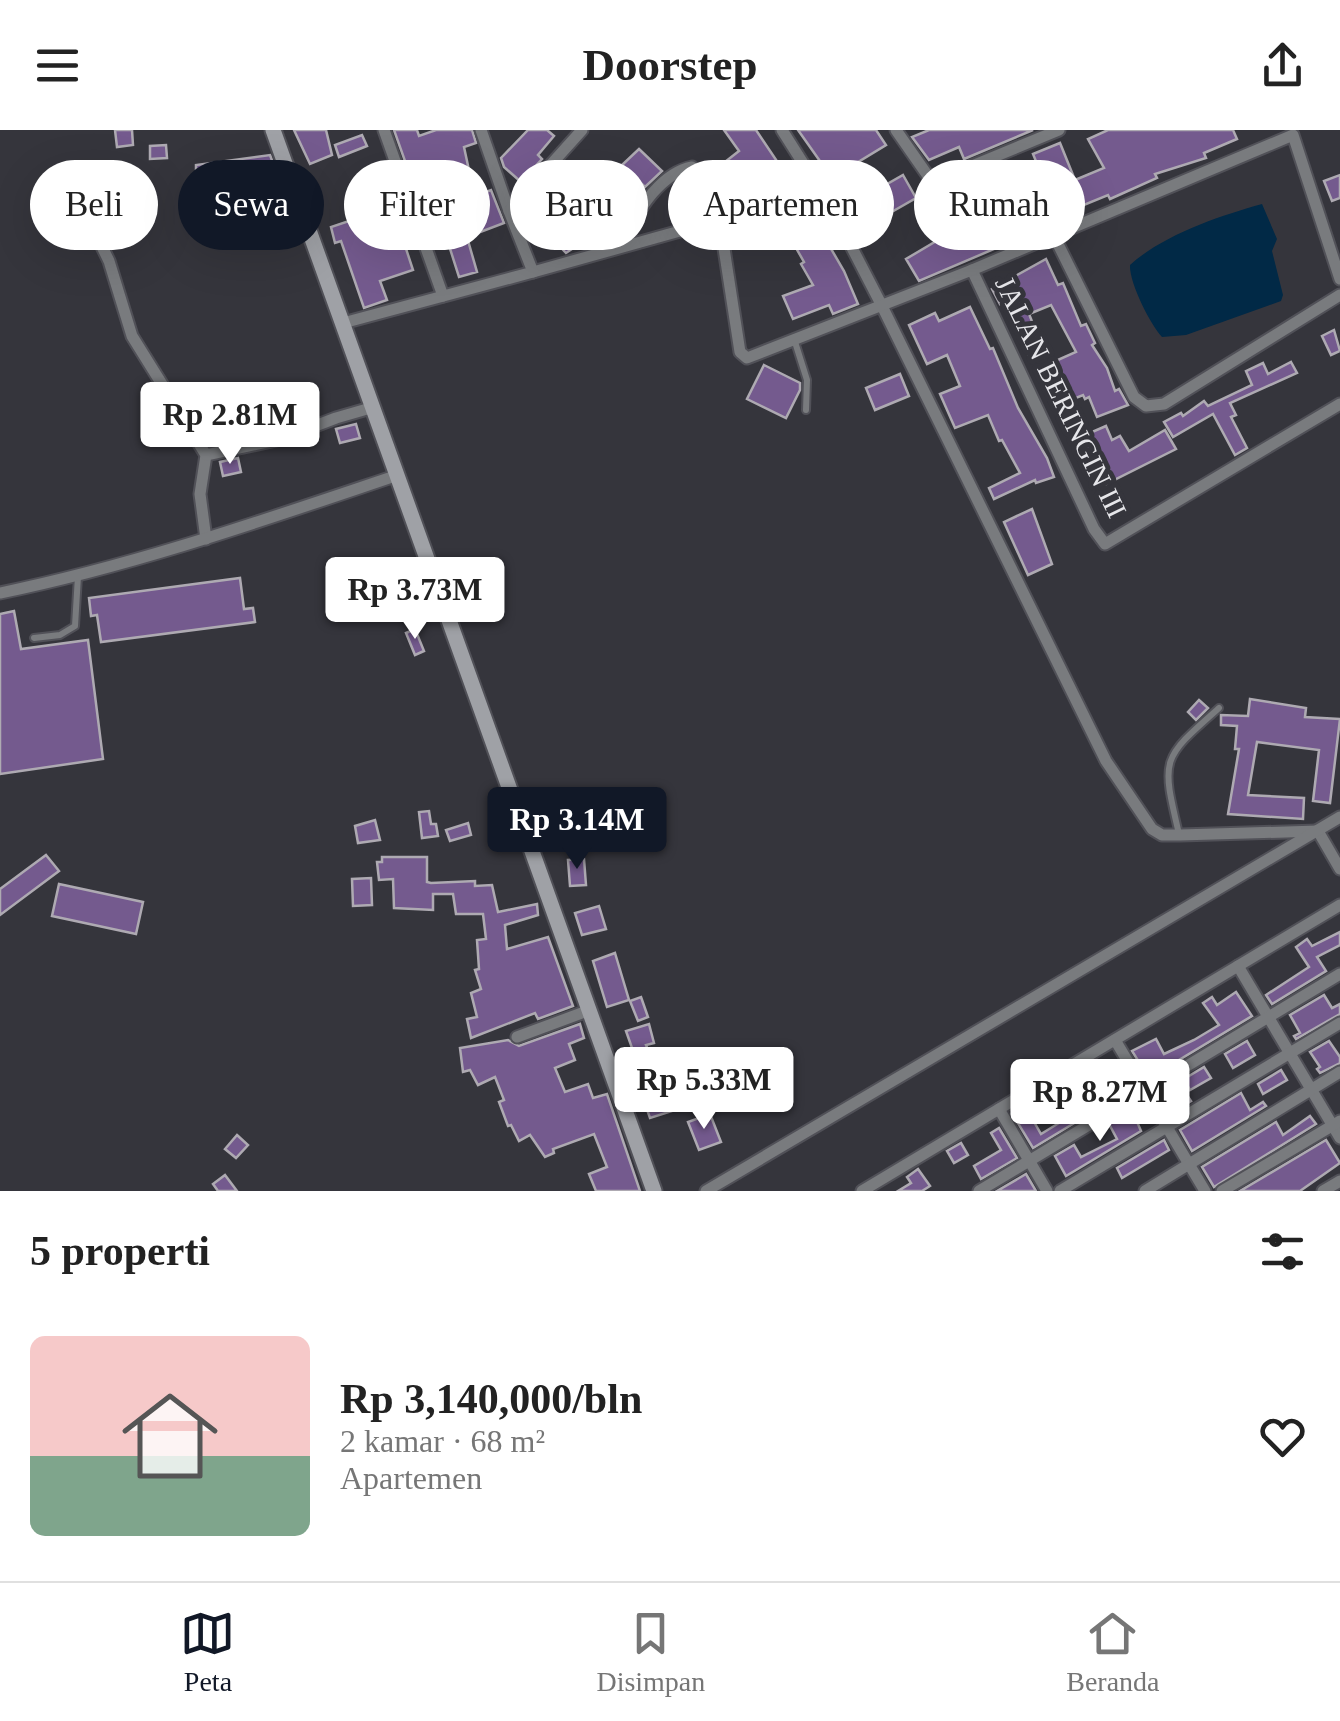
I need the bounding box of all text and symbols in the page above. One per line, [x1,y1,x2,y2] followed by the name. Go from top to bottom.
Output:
[30,38,85,93] icon: menu
[1255,38,1310,93] icon: share
[583,40,757,90] text: Doorstep
[30,160,158,250] chip: Beli
[178,160,324,250] chip: Sewa
[344,160,490,250] chip: Filter
[510,160,648,250] chip: Baru
[668,160,894,250] chip: Apartemen
[914,160,1085,250] chip: Rumah
[989,271,1133,523] street label: JALAN BERINGIN III
[127,382,333,467] pin: Rp 2.81M
[162,396,298,432] text: Rp 2.81M
[312,557,518,642] pin: Rp 3.73M
[347,571,483,607] text: Rp 3.73M
[474,787,680,872] pin: Rp 3.14M
[509,801,645,837] text: Rp 3.14M
[601,1047,807,1132] pin: Rp 5.33M
[997,1059,1203,1144] pin: Rp 8.27M
[636,1061,772,1097] text: Rp 5.33M
[1032,1073,1168,1109] text: Rp 8.27M
[1255,1224,1310,1279] icon: filters
[30,1228,210,1274] text: 5 properti
[110,1376,230,1496] icon: home
[340,1376,642,1422] text: Rp 3,140,000/bln
[1255,1409,1310,1464] icon: heart
[340,1423,545,1459] text: 2 kamar · 68 m²
[340,1460,482,1496] text: Apartemen
[180,1606,235,1698] tab: Peta
[596,1606,705,1698] tab: Disimpan
[1066,1606,1160,1698] tab: Beranda

